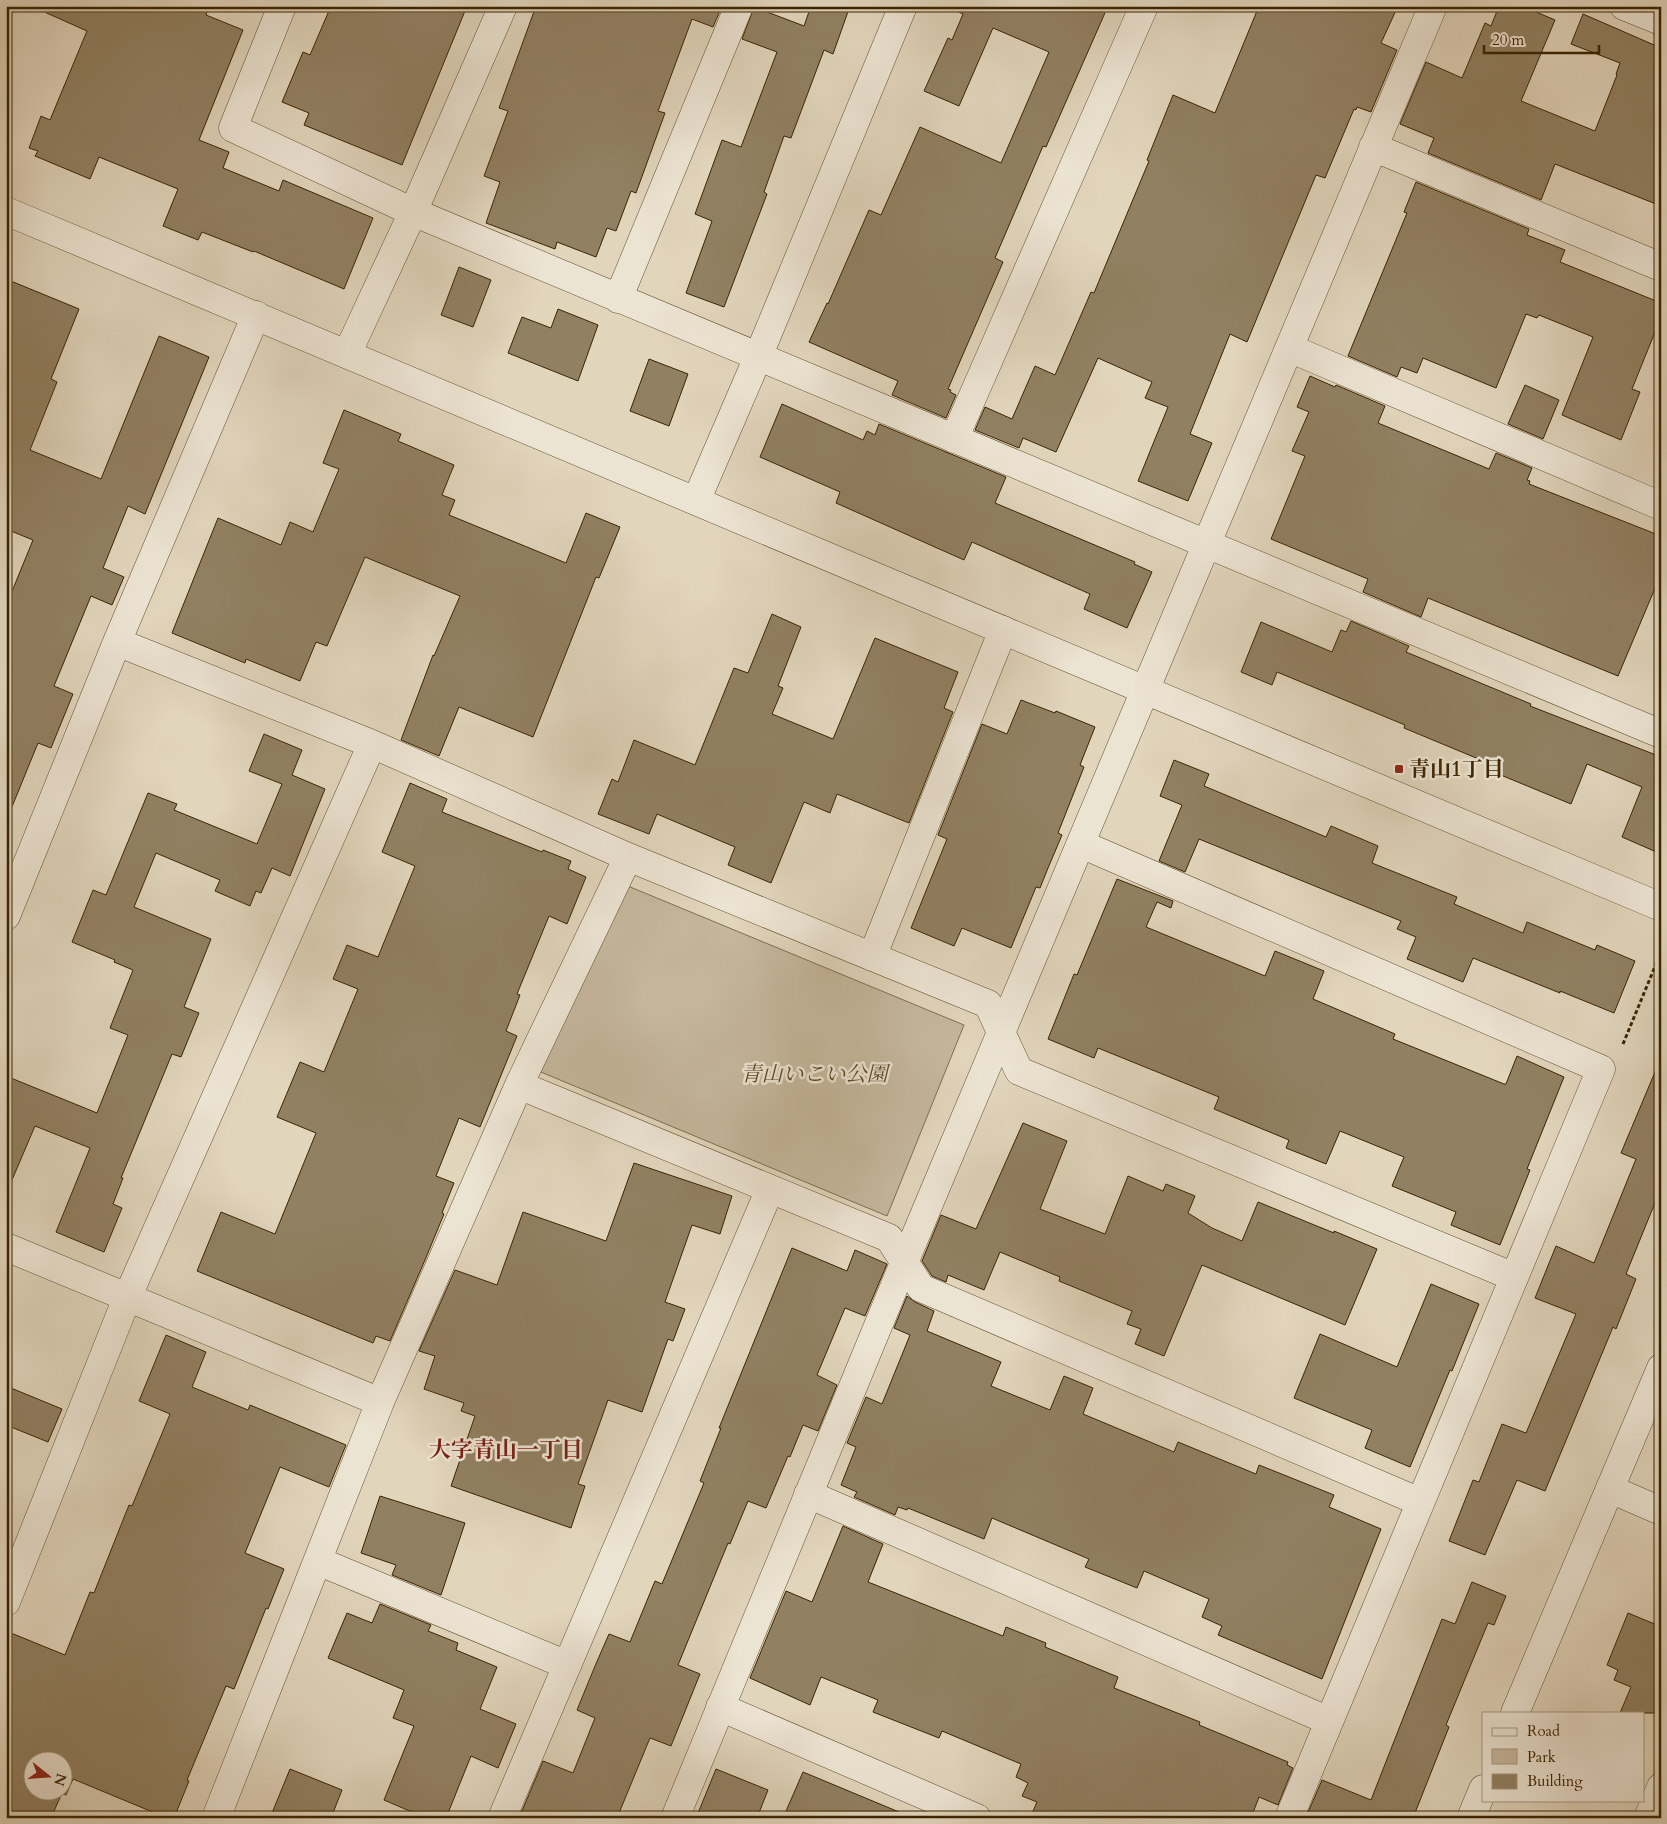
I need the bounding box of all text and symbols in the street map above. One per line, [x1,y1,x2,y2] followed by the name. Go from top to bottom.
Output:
[1484,22,1600,54] scale bar
[1492,30,1524,50] text: 20 m
[1409,755,1504,784] place label: 青山1丁目
[1393,763,1405,775] marker: 青山1丁目
[741,1060,890,1089] park label: 青山いこい公園
[429,1435,583,1465] district label: 大字青山一丁目
[1482,1712,1644,1802] legend
[1527,1721,1560,1741] text: Road
[1527,1747,1556,1767] text: Park
[22,1752,72,1802] north arrow
[49,1771,71,1788] text: N
[1527,1771,1583,1791] text: Building

